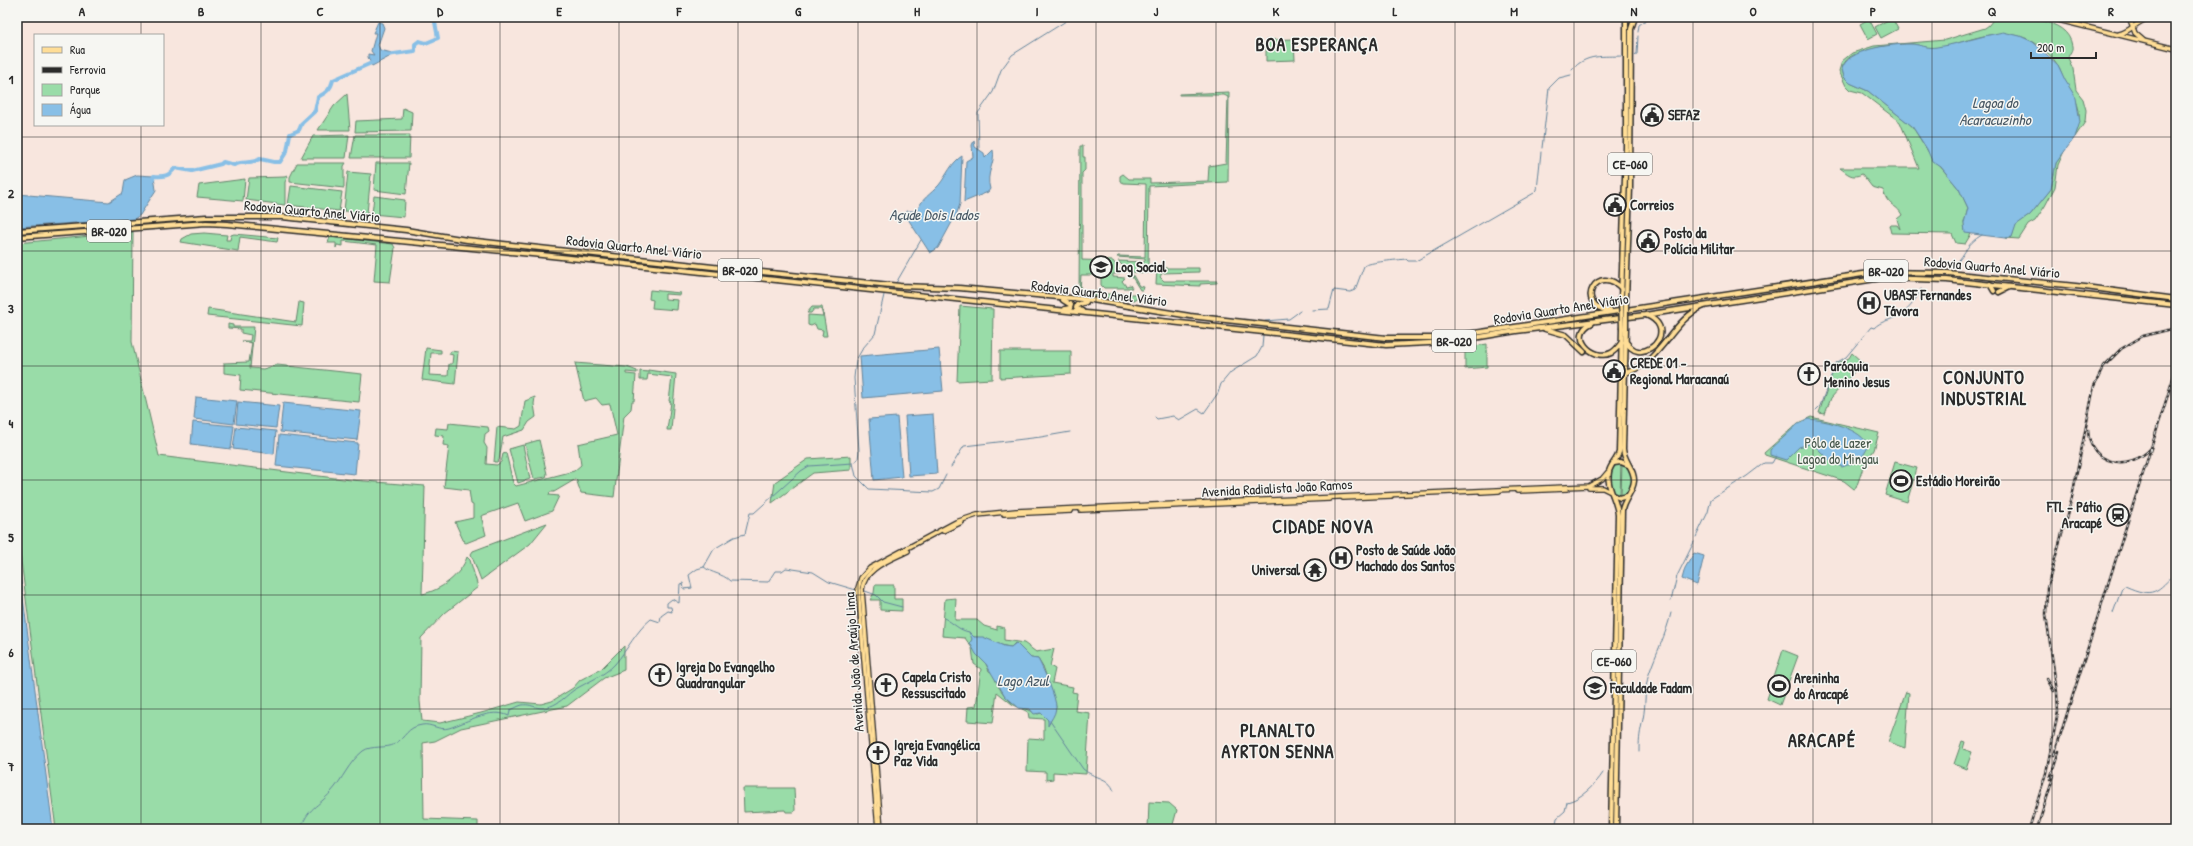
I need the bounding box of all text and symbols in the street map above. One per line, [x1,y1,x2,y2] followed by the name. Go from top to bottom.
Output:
[79,2,86,20] text: A
[198,2,205,20] text: B
[316,2,324,20] text: C
[437,2,444,20] text: D
[556,2,562,20] text: E
[676,2,683,20] text: F
[795,2,802,20] text: G
[914,2,920,20] text: H
[1035,2,1039,20] text: I
[1154,2,1159,20] text: J
[1273,2,1280,20] text: K
[1393,2,1398,20] text: L
[1510,2,1518,20] text: M
[1631,2,1638,20] text: N
[1749,2,1757,20] text: O
[1870,2,1876,20] text: P
[1988,2,1997,20] text: Q
[2108,2,2114,20] text: R
[1255,32,1379,57] district label: BOA ESPERANÇA
[34,34,164,126] legend
[2031,34,2096,60] scale bar
[2037,39,2064,56] text: 200 m
[70,41,85,58] text: Rua
[69,61,106,78] text: Ferrovia
[9,70,14,88] text: 1
[70,81,100,98] text: Parque
[1959,92,2032,130] water label: Lagoa do Acaracuzinho
[70,101,91,118] text: Água
[1639,102,1665,128] public building icon: SEFAZ
[1668,105,1701,124] place label: SEFAZ
[1608,153,1652,175] road number: CE-060
[8,184,15,202] text: 2
[1602,192,1628,218] public building icon: Correios
[243,195,381,226] street label: Rodovia Quarto Anel Viário
[1630,195,1674,214] place label: Correios
[889,204,980,225] water label: Açude Dois Lados
[87,220,131,242] road number: BR-020
[1664,223,1735,258] place label: Posto da Polícia Militar
[1635,228,1661,254] public building icon: Posto da Polícia Militar
[565,230,703,263] street label: Rodovia Quarto Anel Viário
[1923,251,2061,282] street label: Rodovia Quarto Anel Viário
[1088,254,1114,280] school or university icon: Log Social
[1116,257,1166,278] place label: Log Social
[718,259,762,281] road number: BR-020
[1864,260,1908,282] road number: BR-020
[1030,275,1168,310] street label: Rodovia Quarto Anel Viário
[1883,285,1972,320] place label: UBASF Fernandes Távora
[1492,288,1630,329] street label: Rodovia Quarto Anel Viário
[1856,290,1882,316] hospital icon: UBASF Fernandes Távora
[8,299,14,317] text: 3
[1432,330,1476,352] road number: BR-020
[1630,353,1729,390] place label: CREDE 01 - Regional Maracanaú
[1824,356,1890,391] place label: Paróquia Menino Jesus
[1601,358,1627,384] public building icon: CREDE 01 - Regional Maracanaú
[1796,361,1822,387] church icon: Paróquia Menino Jesus
[1941,365,2027,411] district label: CONJUNTO INDUSTRIAL
[9,414,14,432] text: 4
[1798,433,1879,469] park label: Pólo de Lazer Lagoa do Mingau
[1888,468,1914,494] sports icon: Estádio Moreirão
[1916,471,2000,490] place label: Estádio Moreirão
[1201,474,1353,501] street label: Avenida Radialista João Ramos
[2046,497,2102,534] place label: FTL - Pátio Aracapé
[2105,502,2131,528] station icon: FTL - Pátio Aracapé
[1272,514,1374,539] district label: CIDADE NOVA
[8,528,14,546] text: 5
[1356,540,1456,575] place label: Posto de Saúde João Machado dos Santos
[1328,545,1354,571] hospital icon: Posto de Saúde João Machado dos Santos
[1302,557,1328,583] temple icon: Universal
[1252,560,1300,579] place label: Universal
[839,591,869,732] street label: Avenida João de Araújo Lima
[8,643,14,661] text: 6
[1592,650,1636,672] road number: CE-060
[676,657,775,694] place label: Igreja Do Evangelho Quadrangular
[647,662,673,688] church icon: Igreja Do Evangelho Quadrangular
[902,667,972,702] place label: Capela Cristo Ressuscitado
[1794,668,1849,705] place label: Areninha do Aracapé
[997,670,1050,691] water label: Lago Azul
[873,672,899,698] church icon: Capela Cristo Ressuscitado
[1766,673,1792,699] sports icon: Areninha do Aracapé
[1582,675,1608,701] school or university icon: Faculdade Fadam
[1609,678,1692,697] place label: Faculdade Fadam
[1221,718,1335,764] district label: PLANALTO AYRTON SENNA
[1788,728,1856,753] district label: ARACAPÉ
[894,735,980,770] place label: Igreja Evangélica Paz Vida
[865,740,891,766] church icon: Igreja Evangélica Paz Vida
[7,757,15,775] text: 7

